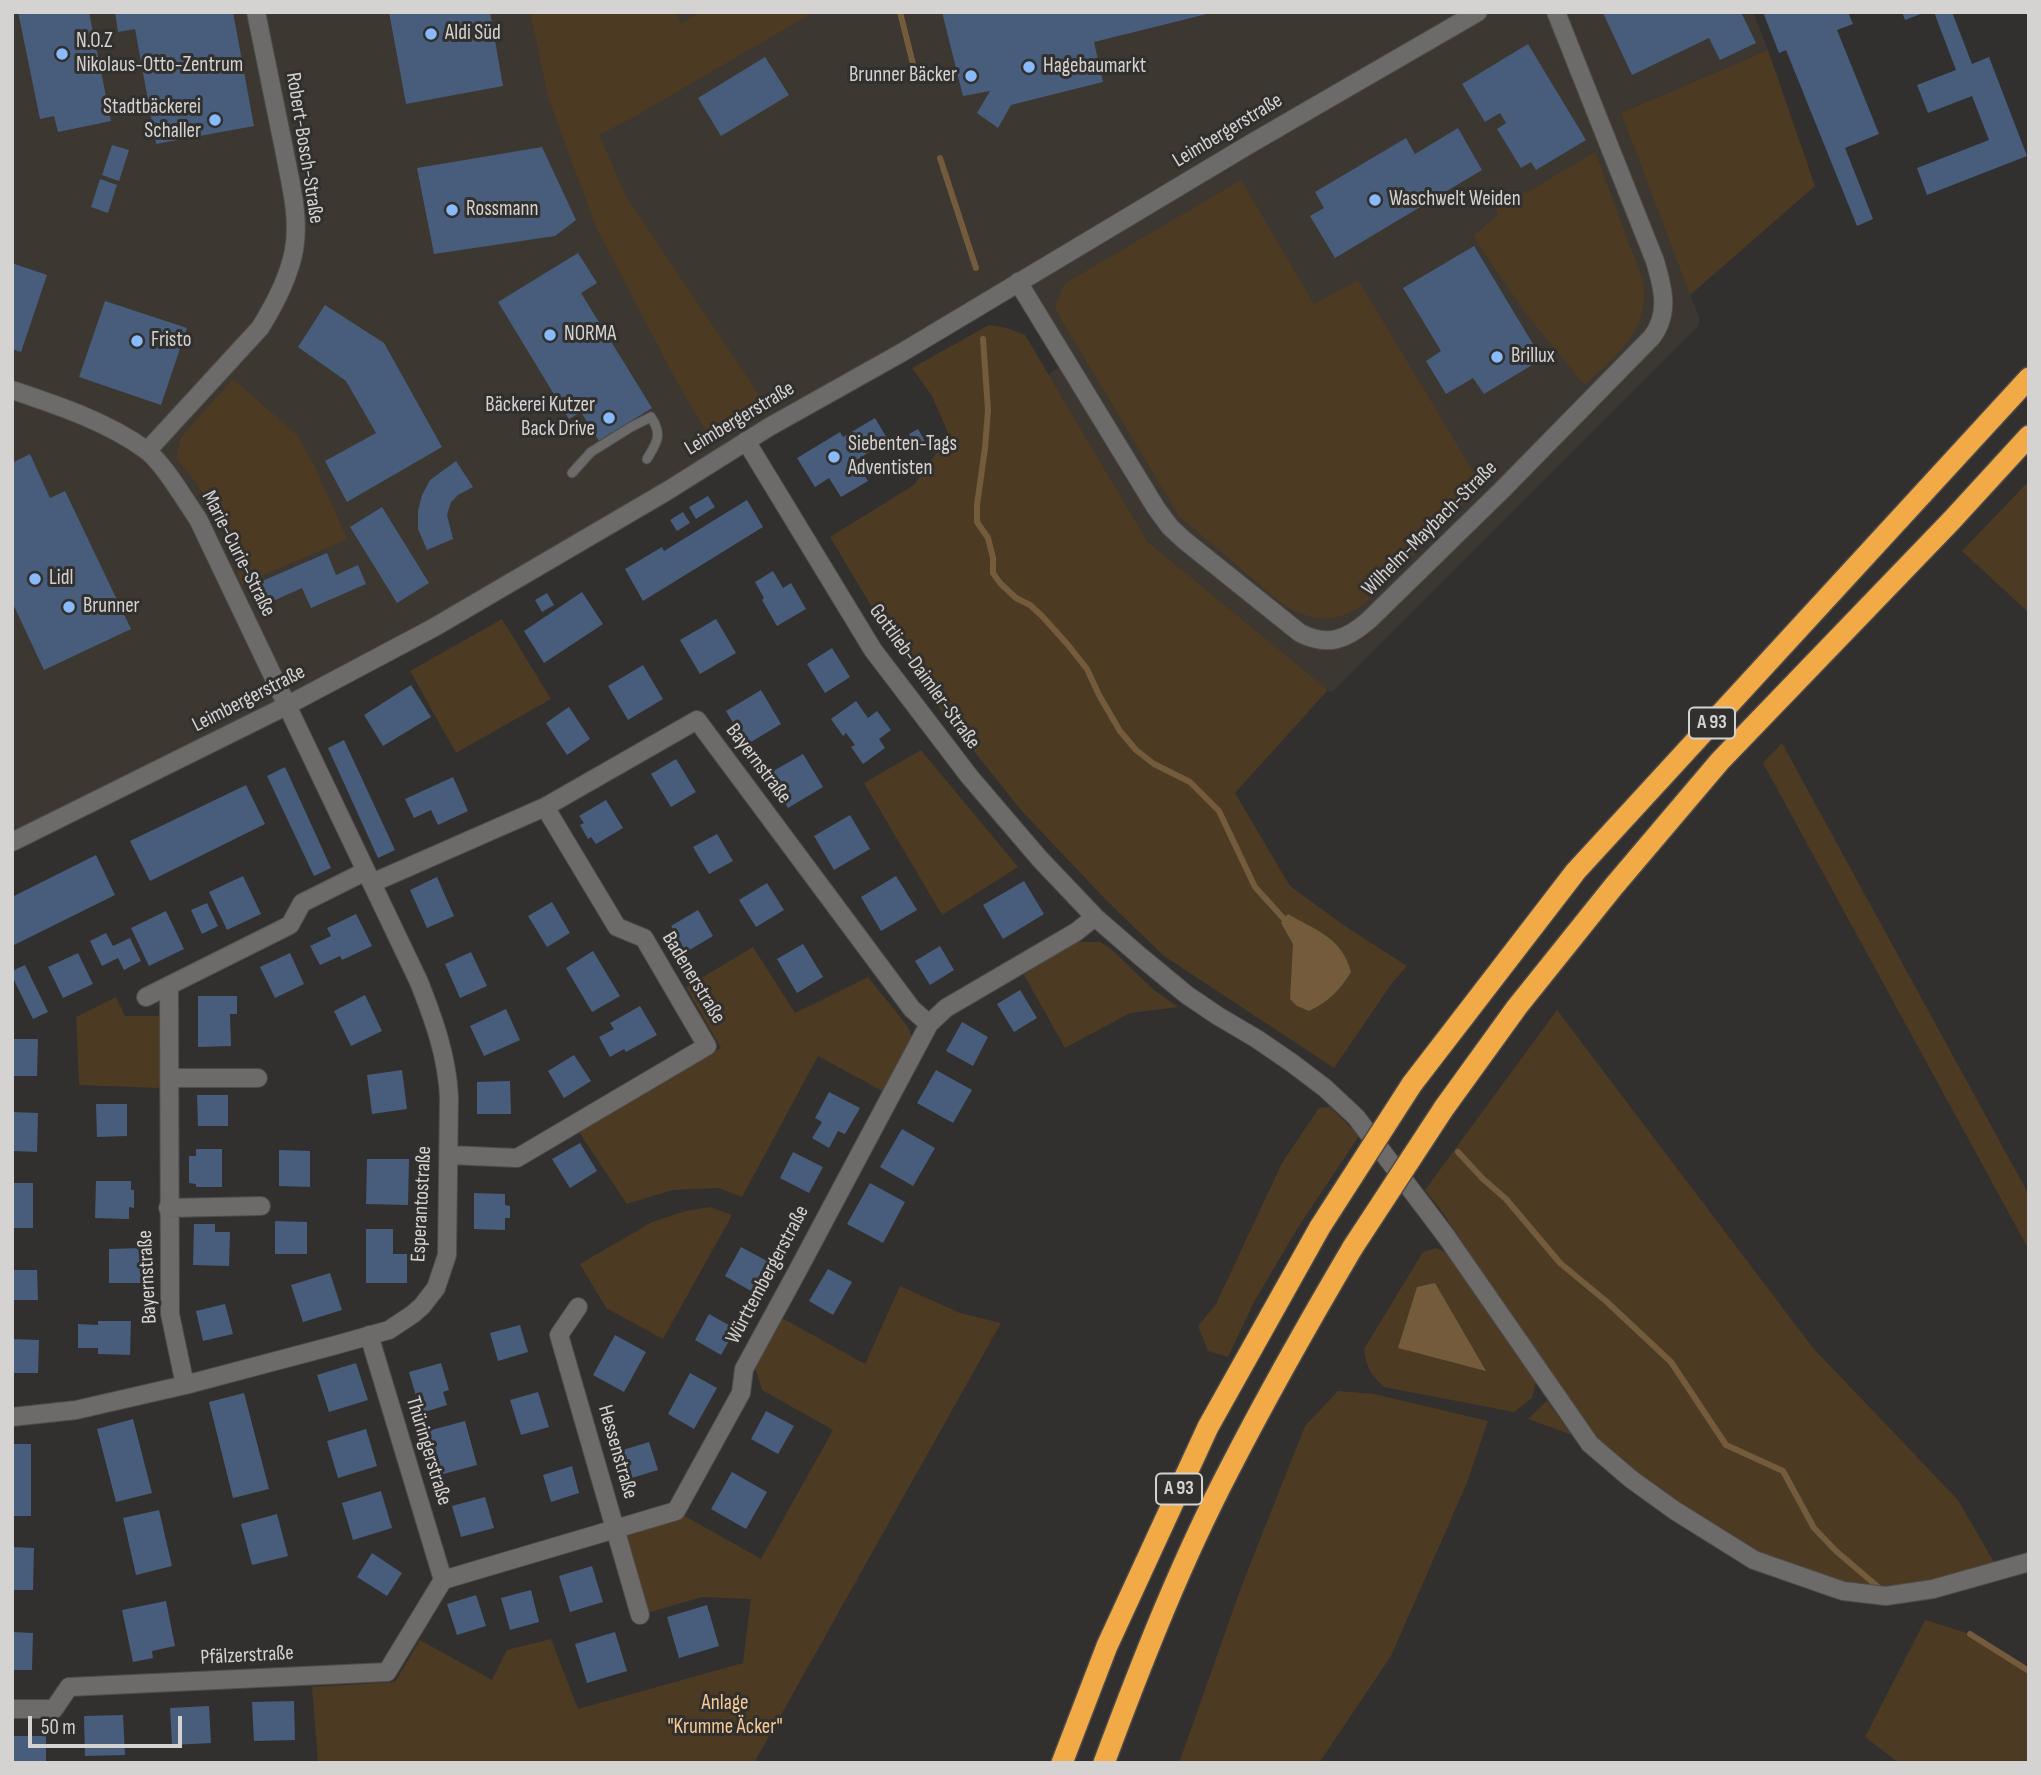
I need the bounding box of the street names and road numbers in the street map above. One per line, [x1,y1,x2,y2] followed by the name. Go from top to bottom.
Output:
[280,71,328,225] street label: Robert-Bosch-Straße
[1169,88,1287,174] street label: Leimbergerstraße
[681,376,799,462] street label: Leimbergerstraße
[1357,456,1503,602] street label: Wilhelm-Maybach-Straße
[195,487,281,621] street label: Marie-Curie-Straße
[863,600,985,754] street label: Gottlieb-Daimler-Straße
[188,660,310,738] street label: Leimbergerstraße
[1689,708,1735,738] road number: A 93
[720,719,796,809] street label: Bayernstraße
[656,927,730,1029] street label: Badenerstraße
[406,1145,438,1263] street label: Esperantostraße
[721,1201,815,1349] street label: Württembergerstraße
[133,1230,163,1324] street label: Bayernstraße
[400,1394,456,1508] street label: Thüringerstraße
[592,1402,642,1502] street label: Hessenstraße
[1156,1474,1202,1504] road number: A 93
[200,1641,294,1671] street label: Pfälzerstraße

